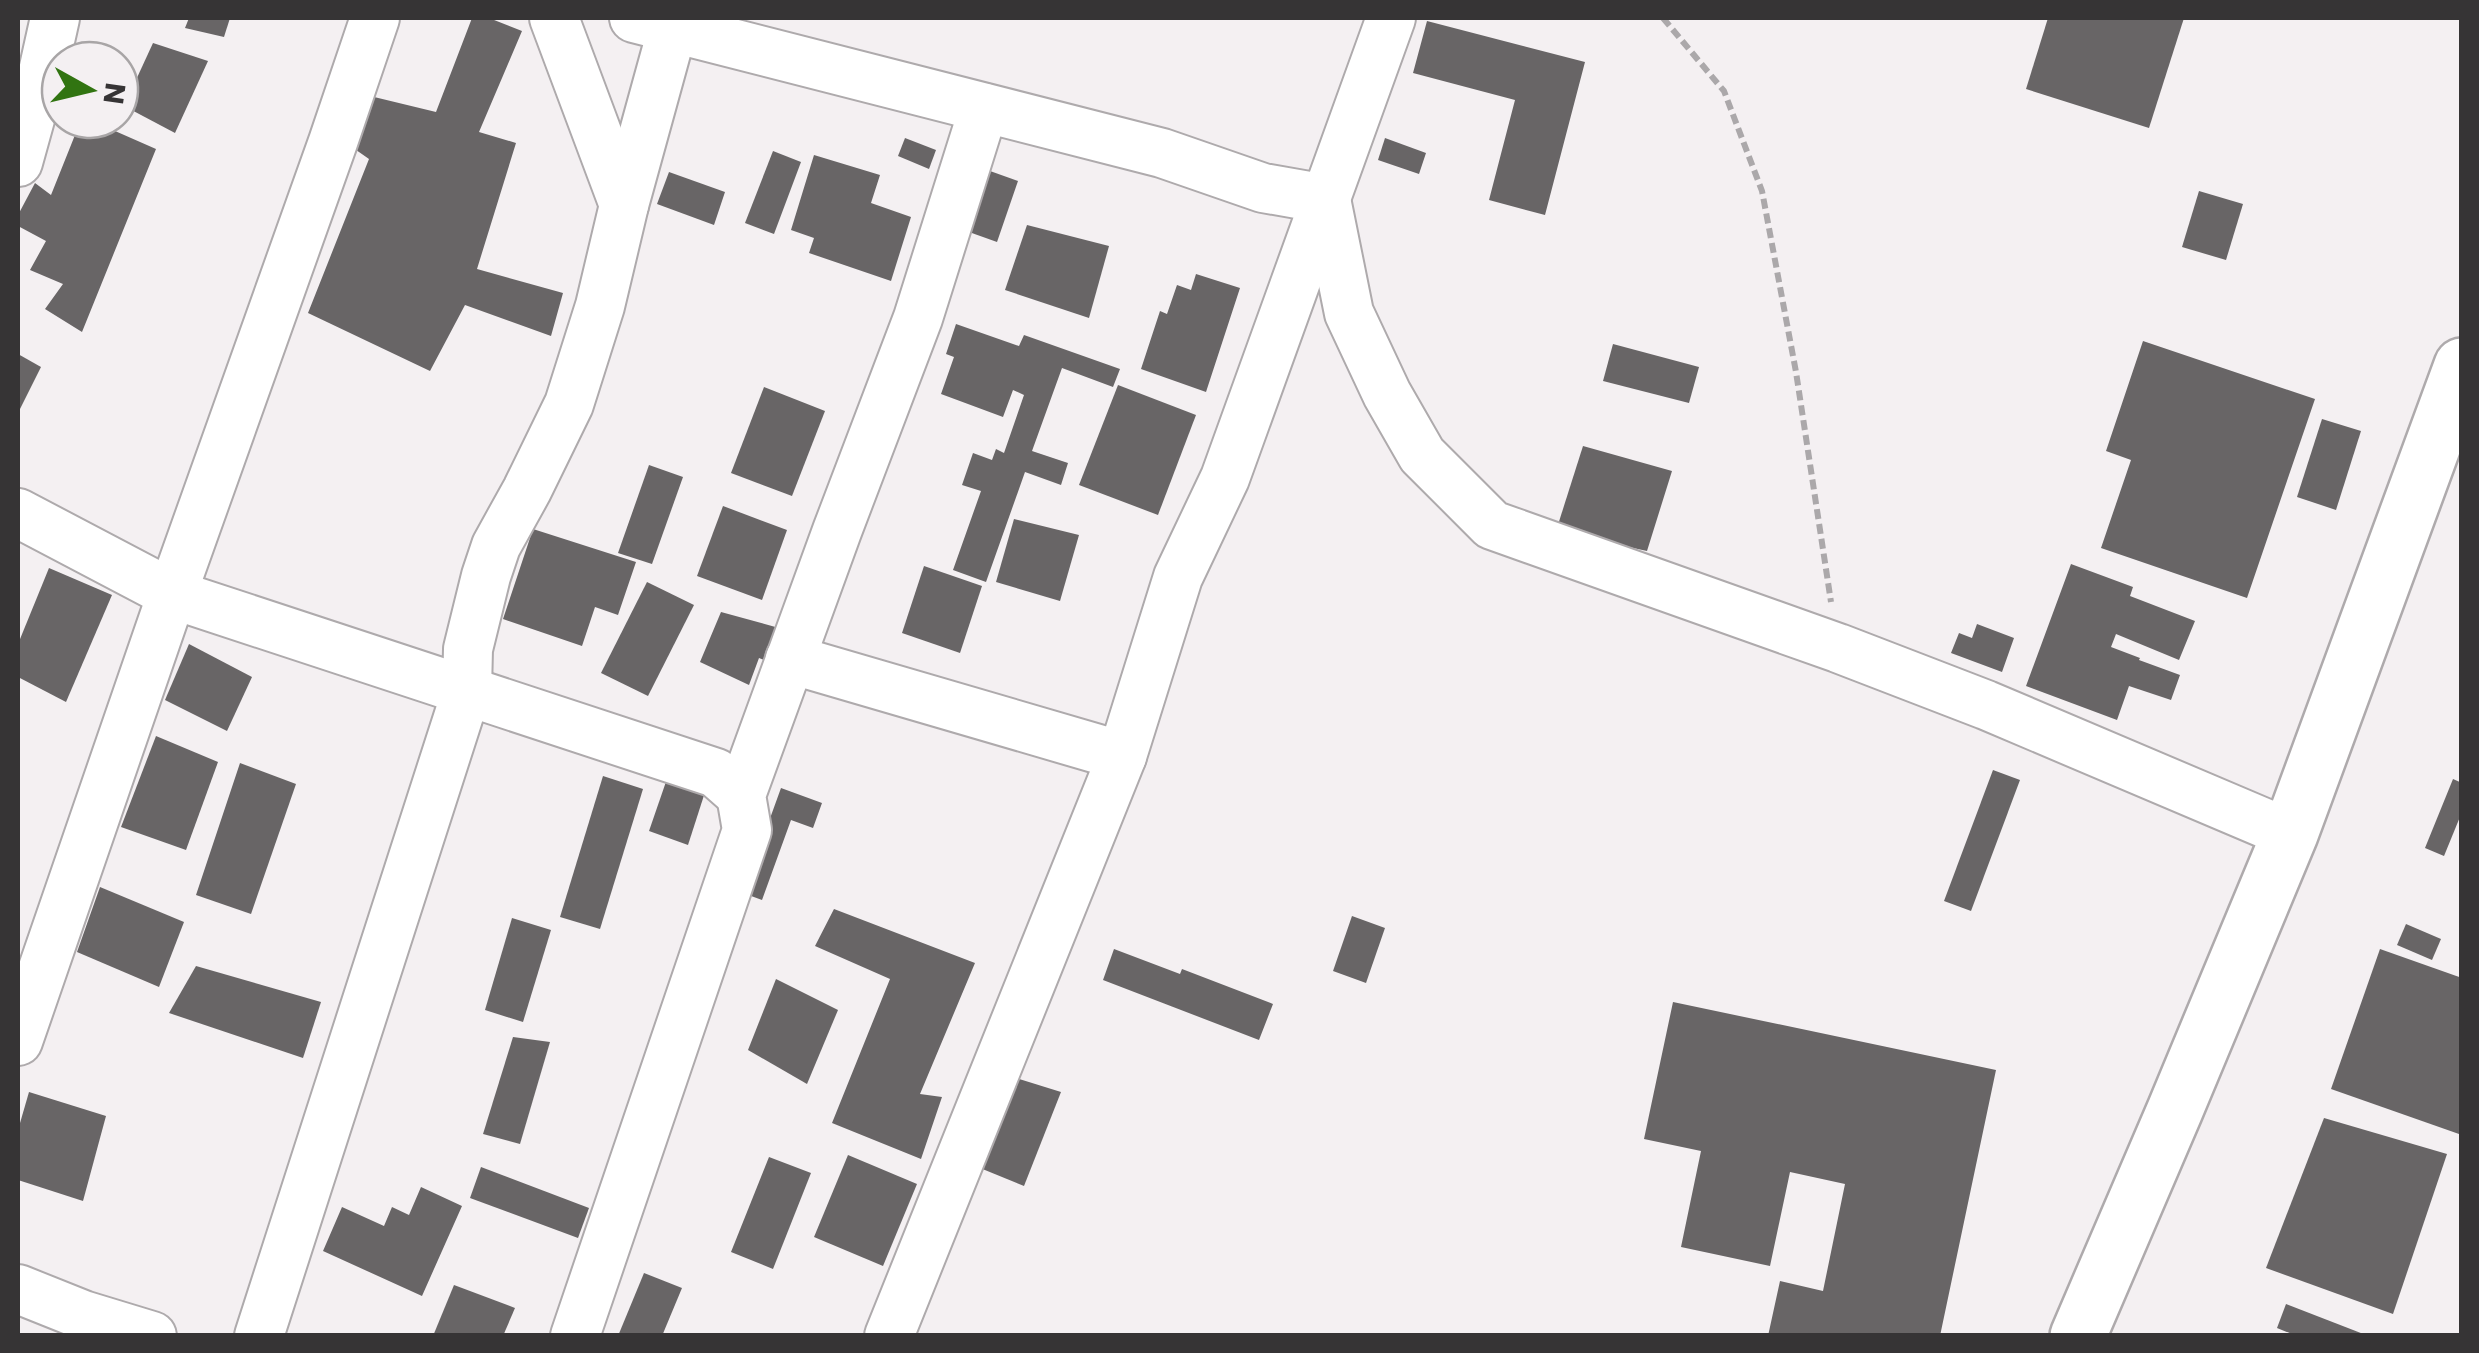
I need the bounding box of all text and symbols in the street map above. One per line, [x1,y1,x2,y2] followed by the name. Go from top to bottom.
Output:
[40,40,140,140] north arrow
[93,80,135,107] text: N

